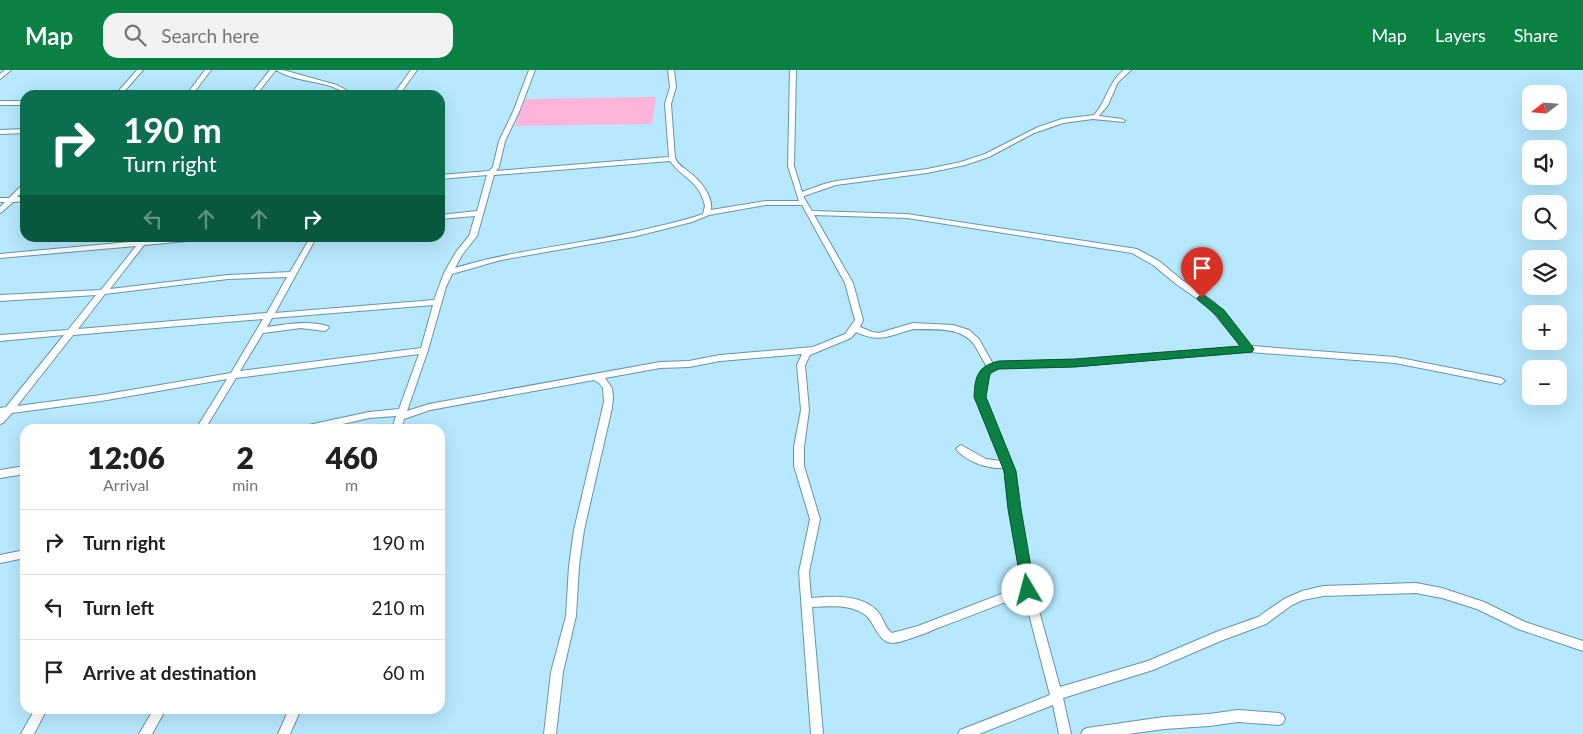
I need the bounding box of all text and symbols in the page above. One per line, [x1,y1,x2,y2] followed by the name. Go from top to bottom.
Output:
[103,13,453,58] search box
[25,21,73,50] text: Map
[121,21,149,49] icon: search
[161,24,259,47] text: Search here
[1371,24,1407,46] text: Map
[1435,24,1486,46] text: Layers
[1514,24,1558,46] text: Share
[1522,85,1568,130] north arrow
[1522,85,1567,405] map controls
[123,108,222,150] text: 190 m
[40,110,105,175] icon: right
[1522,140,1567,185] button: sound
[123,150,217,177] text: Turn right
[1522,195,1567,240] button: search
[139,205,167,233] icon: left
[192,205,220,233] icon: ahead
[245,205,273,233] icon: ahead
[298,205,326,233] icon: right
[1181,247,1223,298] pin
[1522,250,1567,295] button: layers
[1188,254,1216,282] icon: arrive
[1522,305,1567,350] button: +
[1522,360,1567,405] button: −
[87,439,165,475] text: 12:06
[236,439,254,475] text: 2
[325,439,378,475] text: 460
[103,475,149,494] text: Arrival
[232,475,258,494] text: min
[345,475,358,494] text: m
[40,528,68,556] icon: right
[83,531,165,554] text: Turn right
[371,531,425,554] text: 190 m
[1001,563,1053,615] position arrow
[40,593,68,621] icon: left
[83,596,154,619] text: Turn left
[371,596,425,619] text: 210 m
[40,658,68,686] icon: arrive
[83,661,256,684] text: Arrive at destination
[382,661,425,684] text: 60 m

